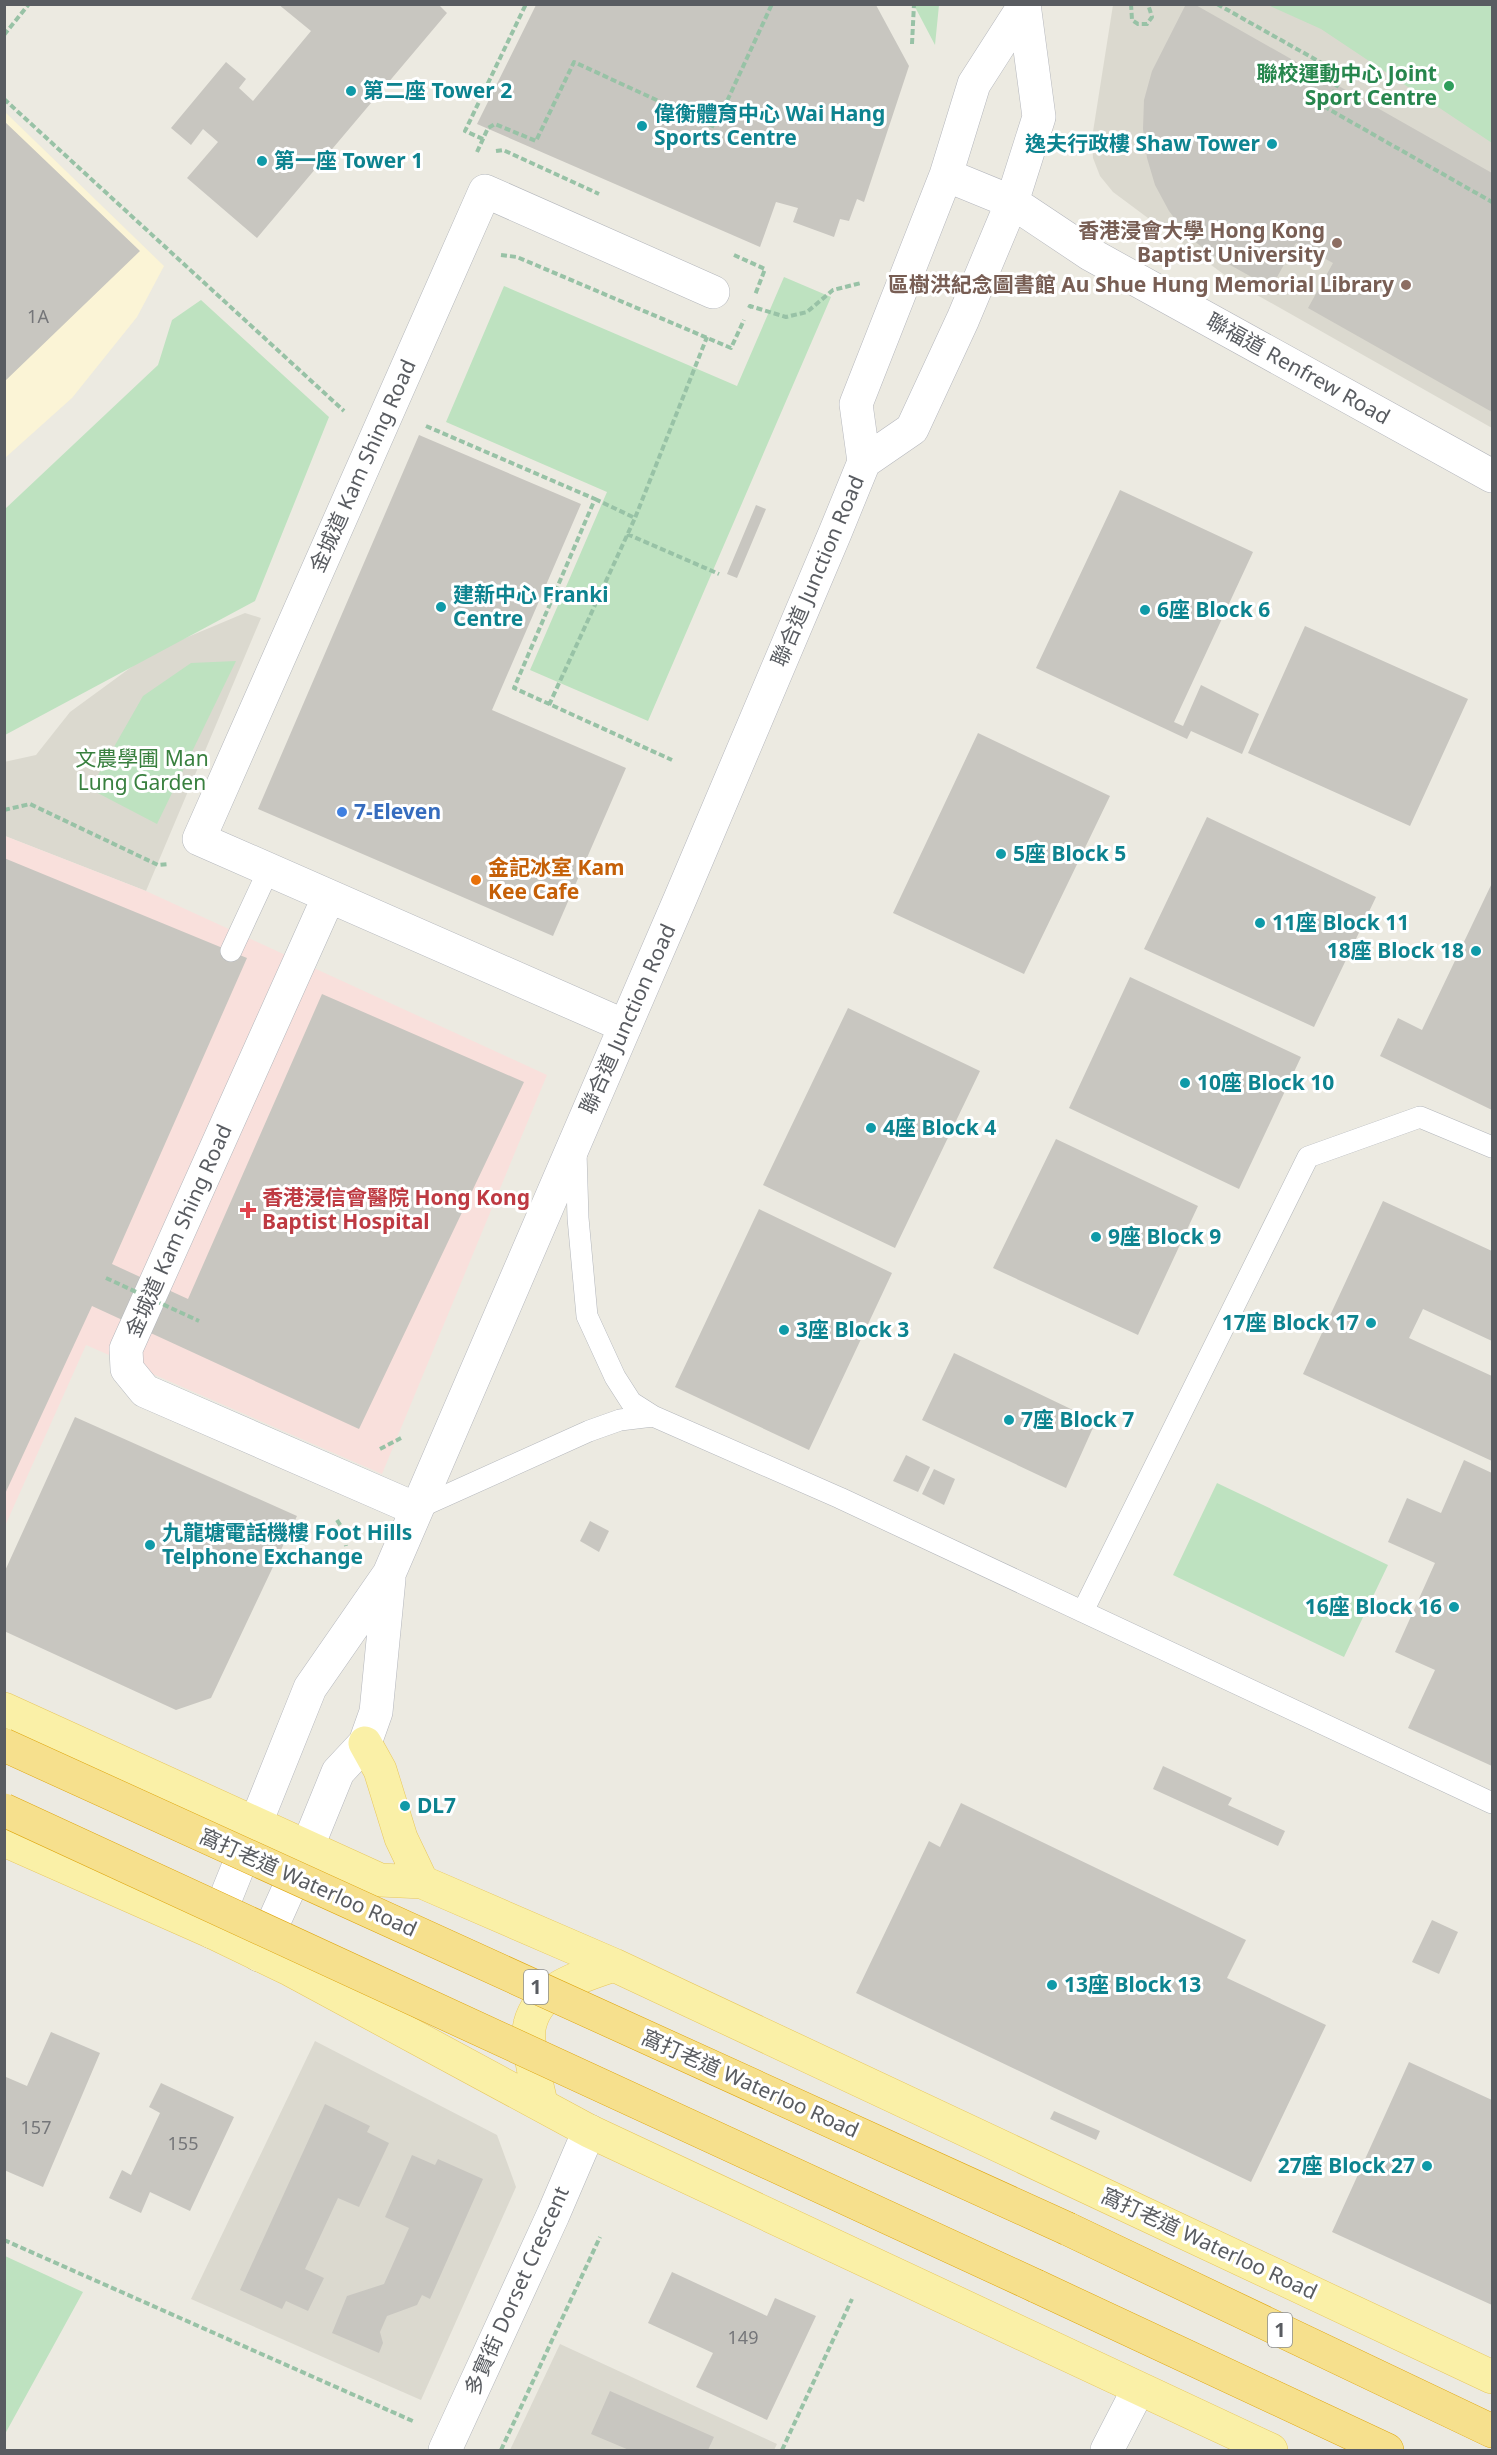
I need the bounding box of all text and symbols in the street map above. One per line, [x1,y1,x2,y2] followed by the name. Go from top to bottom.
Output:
[1256,59,1437,111] place label: 聯校運動中心 Joint Sport Centre
[363,76,512,104] place label: 第二座 Tower 2
[1442,79,1456,93] marker: 聯校運動中心 Joint Sport Centre
[344,84,358,98] marker: 第二座 Tower 2
[654,99,885,151] place label: 偉衡體育中心 Wai Hang Sports Centre
[635,119,649,133] marker: 偉衡體育中心 Wai Hang Sports Centre
[1025,129,1261,157] place label: 逸夫行政樓 Shaw Tower
[1265,137,1279,151] marker: 逸夫行政樓 Shaw Tower
[274,146,423,174] place label: 第一座 Tower 1
[255,154,269,168] marker: 第一座 Tower 1
[1078,216,1325,268] place label: 香港浸會大學 Hong Kong Baptist University
[1330,236,1344,250] marker: 香港浸會大學 Hong Kong Baptist University
[888,270,1394,298] place label: 區樹洪紀念圖書館 Au Shue Hung Memorial Library
[1399,278,1413,292] marker: 區樹洪紀念圖書館 Au Shue Hung Memorial Library
[27,304,49,328] house number: 1A
[1202,306,1395,430] street label: 聯福道 Renfrew Road
[303,355,422,576] street label: 金城道 Kam Shing Road
[764,471,870,670] street label: 聯合道 Junction Road
[453,580,608,632] place label: 建新中心 Franki Centre
[1157,595,1270,623] place label: 6座 Block 6
[434,600,448,614] marker: 建新中心 Franki Centre
[1138,603,1152,617] marker: 6座 Block 6
[75,744,209,796] park label: 文農學圃 Man Lung Garden
[354,797,441,825] place label: 7-Eleven
[335,805,349,819] marker: 7-Eleven
[1013,839,1126,867] place label: 5座 Block 5
[994,847,1008,861] marker: 5座 Block 5
[488,853,624,905] place label: 金記冰室 Kam Kee Cafe
[469,873,483,887] marker: 金記冰室 Kam Kee Cafe
[1272,908,1409,936] place label: 11座 Block 11
[1253,916,1267,930] marker: 11座 Block 11
[573,919,682,1118] street label: 聯合道 Junction Road
[1327,936,1464,964] place label: 18座 Block 18
[1469,944,1483,958] marker: 18座 Block 18
[1197,1068,1334,1096] place label: 10座 Block 10
[1178,1076,1192,1090] marker: 10座 Block 10
[883,1113,996,1141] place label: 4座 Block 4
[119,1120,238,1341] street label: 金城道 Kam Shing Road
[864,1121,878,1135] marker: 4座 Block 4
[262,1183,530,1235] place label: 香港浸信會醫院 Hong Kong Baptist Hospital
[239,1201,257,1219] marker: 香港浸信會醫院 Hong Kong Baptist Hospital
[1108,1222,1221,1250] place label: 9座 Block 9
[1089,1230,1103,1244] marker: 9座 Block 9
[1222,1308,1359,1336] place label: 17座 Block 17
[796,1315,909,1343] place label: 3座 Block 3
[1364,1316,1378,1330] marker: 17座 Block 17
[777,1323,791,1337] marker: 3座 Block 3
[1021,1405,1134,1433] place label: 7座 Block 7
[1002,1413,1016,1427] marker: 7座 Block 7
[162,1518,412,1570] place label: 九龍塘電話機樓 Foot Hills Telphone Exchange
[143,1538,157,1552] marker: 九龍塘電話機樓 Foot Hills Telphone Exchange
[1305,1592,1442,1620] place label: 16座 Block 16
[1447,1600,1461,1614] marker: 16座 Block 16
[417,1791,456,1819] place label: DL7
[398,1799,412,1813] marker: DL7
[195,1821,422,1943] street label: 窩打老道 Waterloo Road
[524,1970,548,2004] road number: 1
[1064,1970,1201,1998] place label: 13座 Block 13
[1045,1978,1059,1992] marker: 13座 Block 13
[637,2022,864,2144] street label: 窩打老道 Waterloo Road
[21,2115,51,2139] house number: 157
[168,2131,198,2155] house number: 155
[1278,2151,1415,2179] place label: 27座 Block 27
[1420,2159,1434,2173] marker: 27座 Block 27
[457,2181,575,2400] street label: 多實街 Dorset Crescent
[1097,2181,1322,2305] street label: 窩打老道 Waterloo Road
[1268,2313,1292,2347] road number: 1
[728,2325,758,2349] house number: 149

